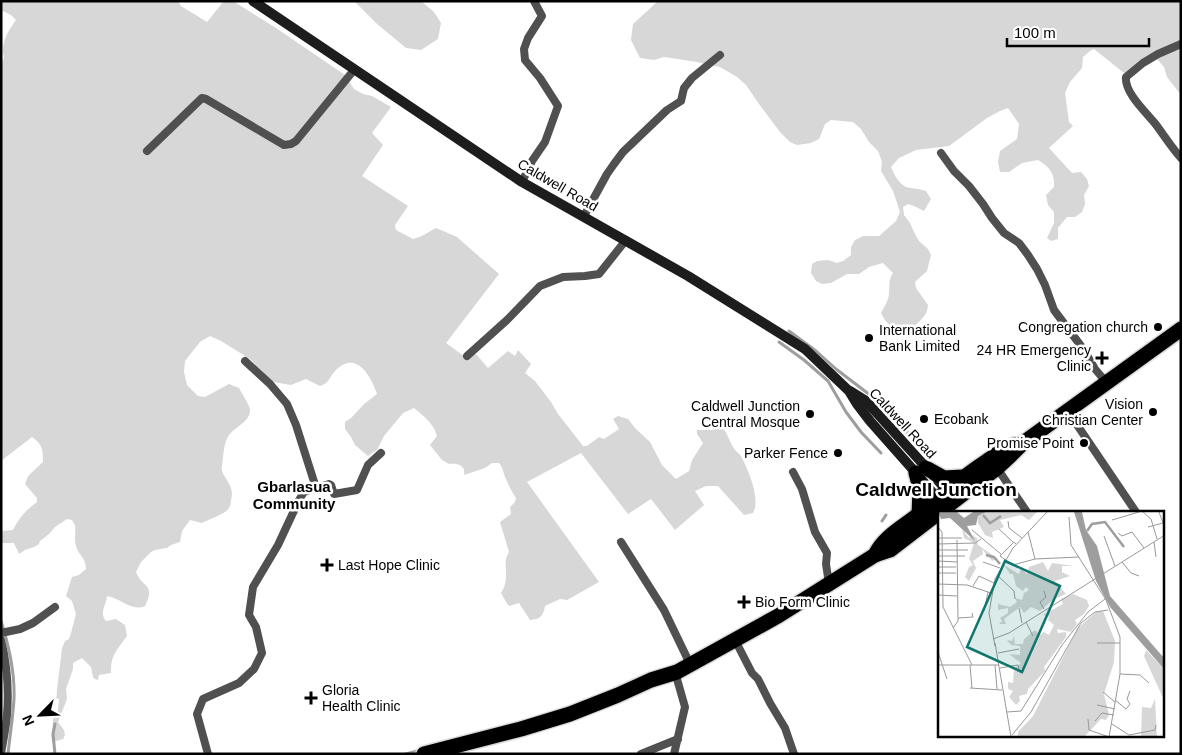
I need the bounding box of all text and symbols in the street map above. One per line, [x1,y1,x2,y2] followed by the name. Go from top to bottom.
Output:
[1007,15,1150,47] scale bar
[1014,24,1056,41] text: 100 m
[515,156,601,214] street label: Caldwell Road
[1018,319,1148,335] place label: Congregation church
[1152,321,1164,333] marker: Congregation church
[879,322,960,354] place label: International Bank Limited
[863,332,875,344] marker: International Bank Limited
[977,342,1091,374] place label: 24 HR Emergency Clinic
[1095,351,1109,365] marker: 24 HR Emergency Clinic
[866,385,940,461] street label: Caldwell Road
[1042,396,1143,428] place label: Vision Christian Center
[691,398,800,430] place label: Caldwell Junction Central Mosque
[1147,406,1159,418] marker: Vision Christian Center
[804,408,816,420] marker: Caldwell Junction Central Mosque
[934,411,989,427] place label: Ecobank
[918,413,930,425] marker: Ecobank
[987,435,1074,451] place label: Promise Point
[1078,437,1090,449] marker: Promise Point
[744,445,828,461] place label: Parker Fence
[832,447,844,459] marker: Parker Fence
[253,478,336,512] district label: Gbarlasua Community
[855,479,1017,500] district label: Caldwell Junction
[938,511,1164,738] inset map
[338,557,440,573] place label: Last Hope Clinic
[320,558,334,572] marker: Last Hope Clinic
[755,594,850,610] place label: Bio Form Clinic
[737,595,751,609] marker: Bio Form Clinic
[322,682,401,714] place label: Gloria Health Clinic
[15,690,65,740] north arrow
[304,691,318,705] marker: Gloria Health Clinic
[19,712,37,728] text: N

